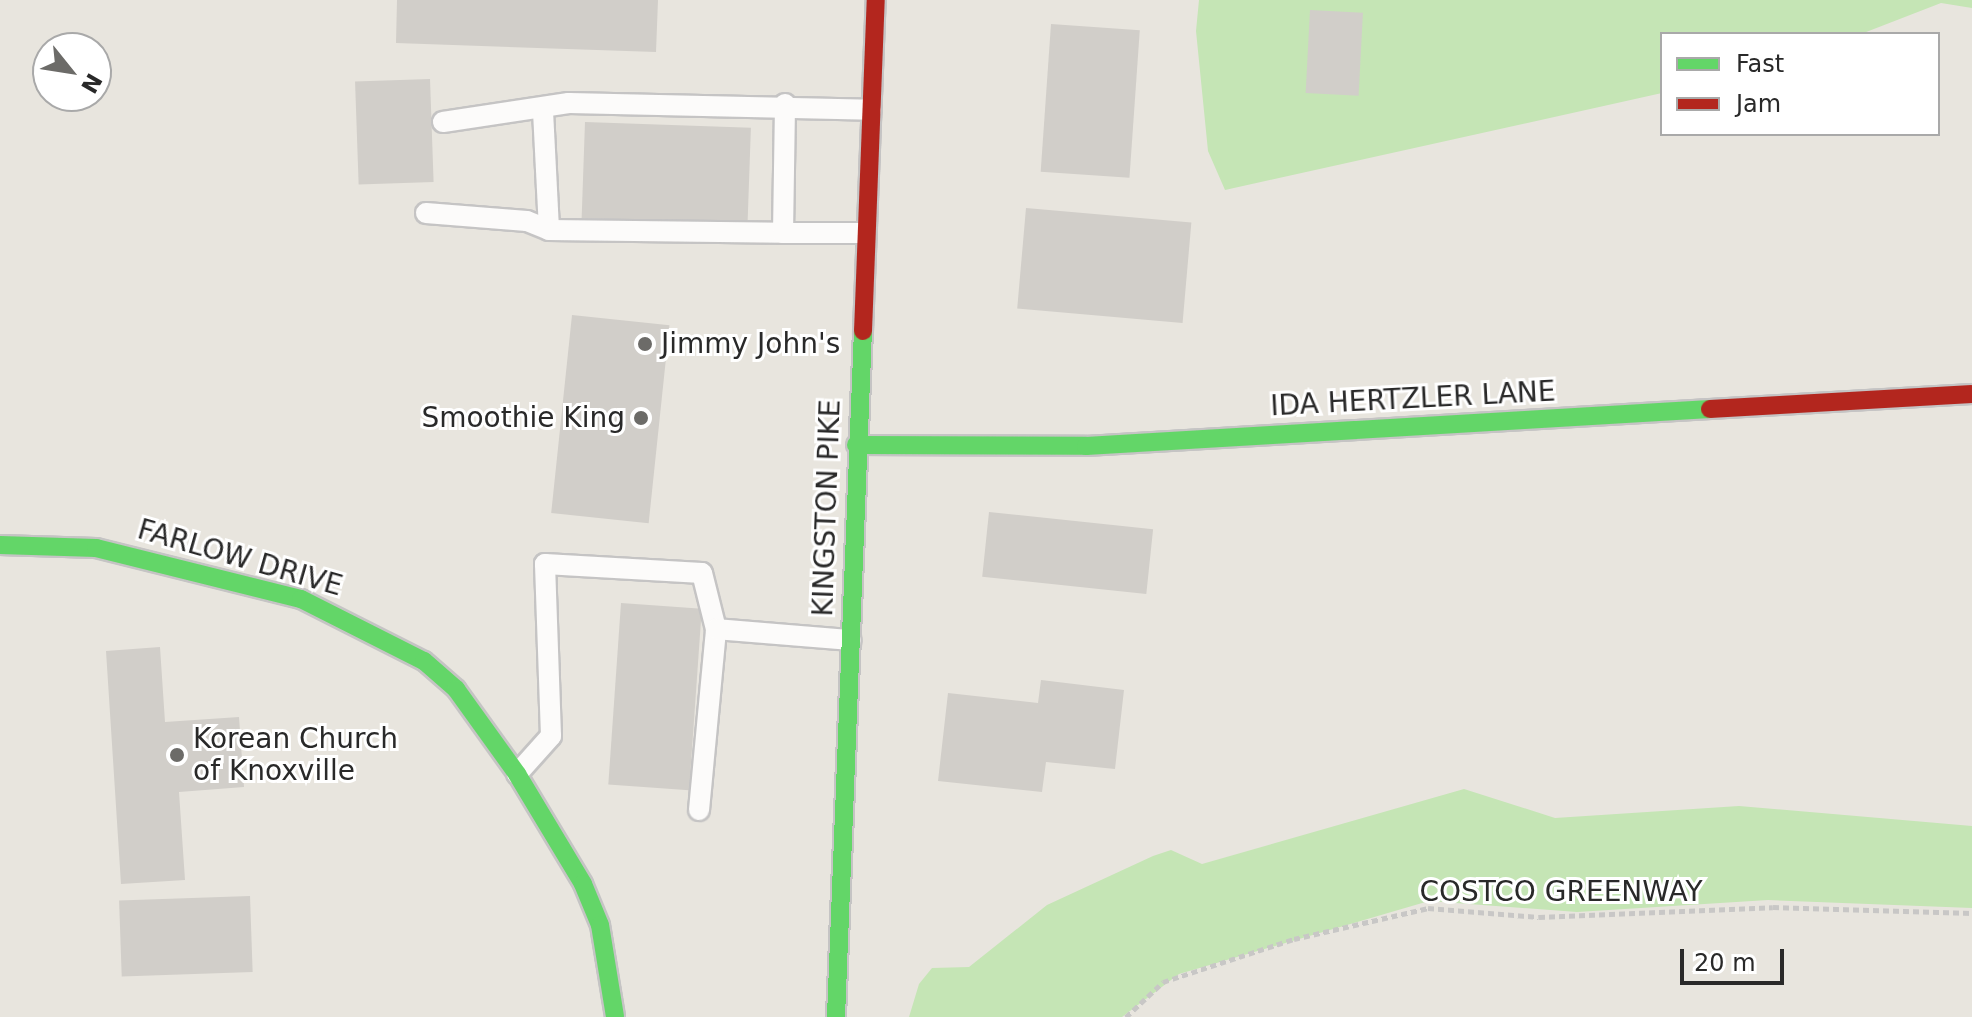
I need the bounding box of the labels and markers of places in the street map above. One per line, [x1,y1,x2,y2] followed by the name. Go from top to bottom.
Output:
[661,327,840,361] place label: Jimmy John's
[636,335,654,353] marker: Jimmy John's
[421,401,625,435] place label: Smoothie King
[632,409,650,427] marker: Smoothie King
[193,722,398,788] place label: Korean Church of Knoxville
[168,746,186,764] marker: Korean Church of Knoxville

